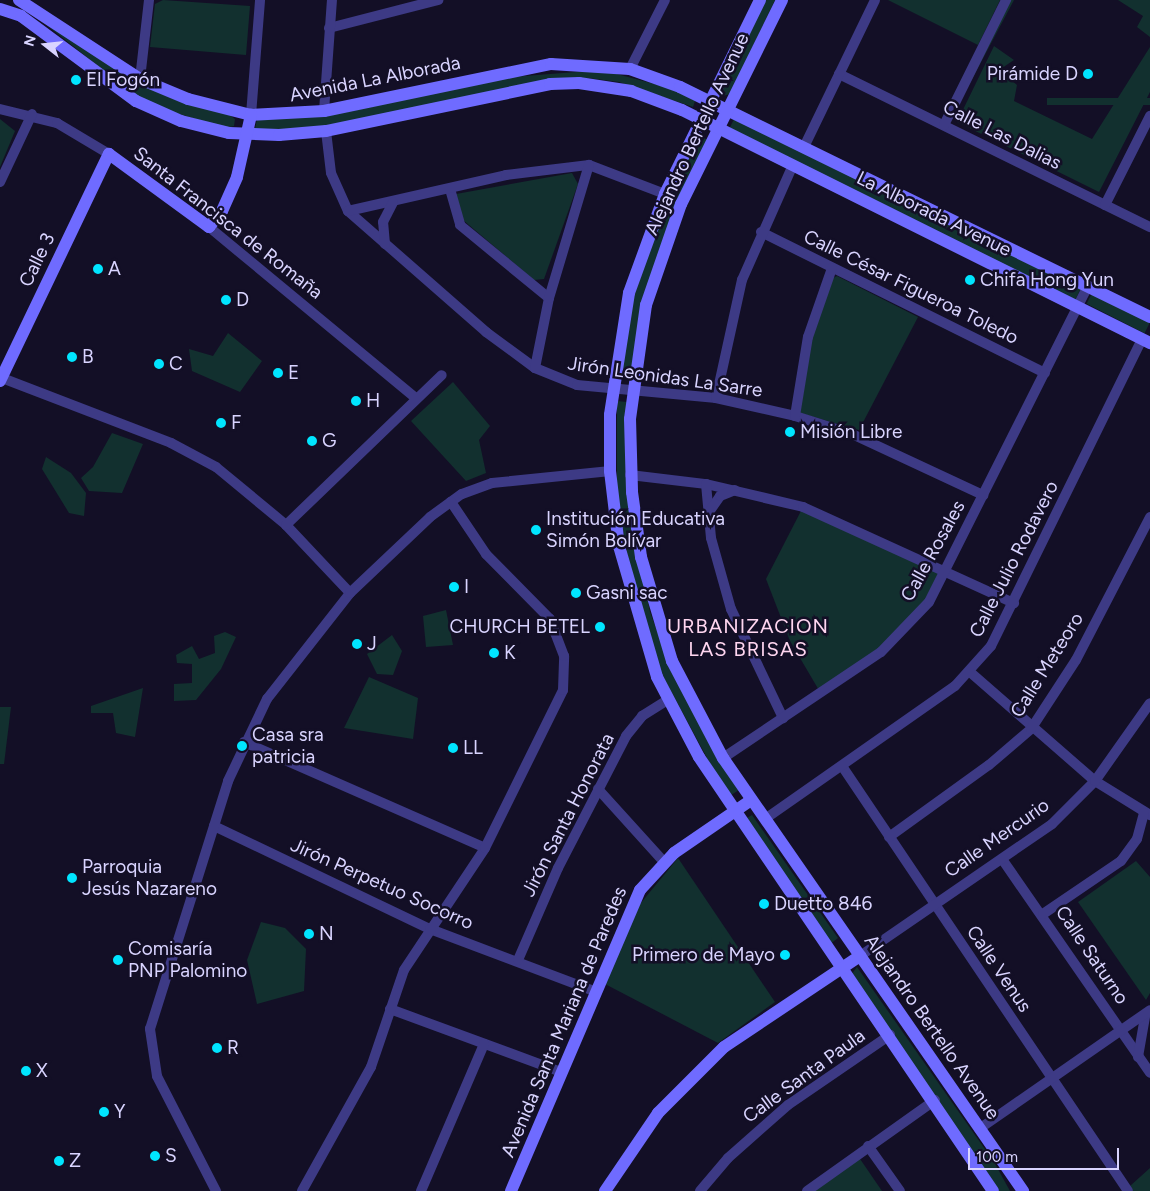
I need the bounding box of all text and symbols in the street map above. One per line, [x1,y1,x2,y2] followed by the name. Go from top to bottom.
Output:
[20,20,70,70] north arrow
[640,29,754,239] street label: Alejandro Bertello Avenue
[20,33,40,48] text: N
[288,51,462,107] street label: Avenida La Alborada
[987,63,1078,85] place label: Pirámide D
[1082,68,1094,80] marker: Pirámide D
[86,69,160,91] place label: El Fogón
[70,74,82,86] marker: El Fogón
[939,95,1065,175] street label: Calle Las Dalias
[129,142,327,304] street label: Santa Francisca de Romaña
[853,167,1015,261] street label: La Alborada Avenue
[800,225,1022,349] street label: Calle César Figueroa Toledo
[14,229,60,291] street label: Calle 3
[108,258,121,280] place label: A
[92,263,104,275] marker: A
[980,269,1114,291] place label: Chifa Hong Yun
[964,274,976,286] marker: Chifa Hong Yun
[236,289,249,311] place label: D
[220,294,232,306] marker: D
[82,346,94,368] place label: B
[66,351,78,363] marker: B
[566,352,764,402] street label: Jirón Leonidas La Sarre
[169,353,183,375] place label: C
[153,358,165,370] marker: C
[288,362,299,384] place label: E
[272,367,284,379] marker: E
[366,390,380,412] place label: H
[350,395,362,407] marker: H
[231,412,241,434] place label: F
[215,417,227,429] marker: F
[800,421,902,443] place label: Misión Libre
[784,426,796,438] marker: Misión Libre
[322,430,336,452] place label: G
[306,435,318,447] marker: G
[965,477,1063,641] street label: Calle Julio Rodavero
[896,497,970,605] street label: Calle Rosales
[546,508,725,552] place label: Institución Educativa Simón Bolívar
[530,524,542,536] marker: Institución Educativa Simón Bolívar
[464,576,469,598] place label: I
[448,581,460,593] marker: I
[586,582,668,604] place label: Gasni sac
[570,587,582,599] marker: Gasni sac
[1006,608,1088,722] street label: Calle Meteoro
[665,614,831,661] district label: URBANIZACION LAS BRISAS
[450,616,590,638] place label: CHURCH BETEL
[594,621,606,633] marker: CHURCH BETEL
[367,633,377,655] place label: J
[351,638,363,650] marker: J
[504,642,516,664] place label: K
[488,647,500,659] marker: K
[252,724,324,768] place label: Casa sra patricia
[517,730,619,900] street label: Jirón Santa Honorata
[463,737,483,759] place label: LL
[236,740,248,752] marker: Casa sra patricia
[447,742,459,754] marker: LL
[940,794,1054,882] street label: Calle Mercurio
[287,833,477,935] street label: Jirón Perpetuo Socorro
[82,856,217,900] place label: Parroquia Jesús Nazareno
[66,872,78,884] marker: Parroquia Jesús Nazareno
[496,883,632,1161] street label: Avenida Santa Mariana de Paredes
[774,893,872,915] place label: Duetto 846
[758,898,770,910] marker: Duetto 846
[1051,901,1133,1009] street label: Calle Saturno
[962,921,1036,1017] street label: Calle Venus
[319,923,334,945] place label: N
[303,928,315,940] marker: N
[859,930,1005,1124] street label: Alejandro Bertello Avenue
[128,938,247,982] place label: Comisaría PNP Palomino
[632,944,775,966] place label: Primero de Mayo
[779,949,791,961] marker: Primero de Mayo
[112,954,124,966] marker: Comisaría PNP Palomino
[739,1024,869,1128] street label: Calle Santa Paula
[227,1037,239,1059] place label: R
[211,1042,223,1054] marker: R
[36,1060,48,1082] place label: X
[20,1065,32,1077] marker: X
[114,1101,125,1123] place label: Y
[98,1106,110,1118] marker: Y
[970,1138,1121,1170] scale bar
[165,1145,177,1167] place label: S
[976,1148,1018,1166] text: 100 m
[69,1150,81,1172] place label: Z
[149,1150,161,1162] marker: S
[53,1155,65,1167] marker: Z

